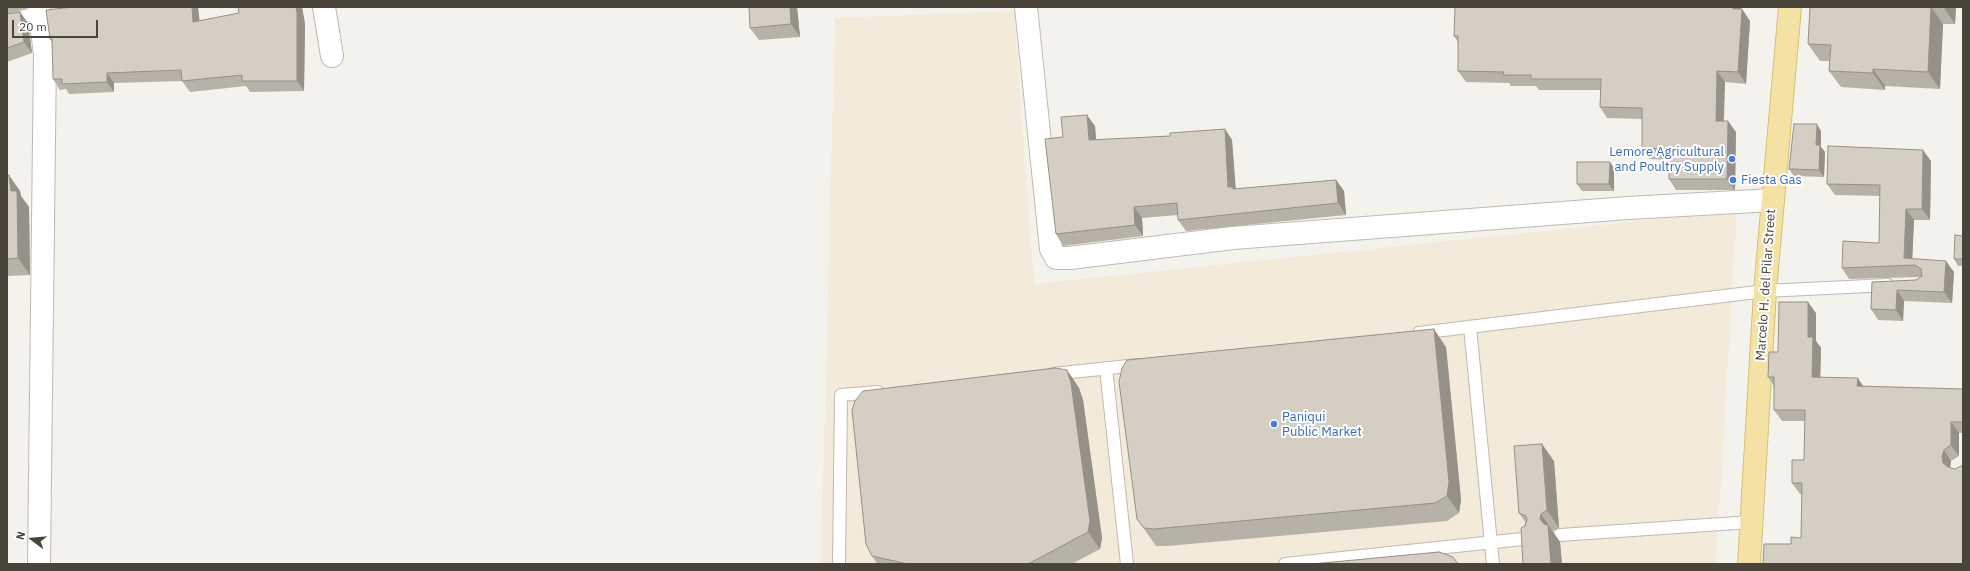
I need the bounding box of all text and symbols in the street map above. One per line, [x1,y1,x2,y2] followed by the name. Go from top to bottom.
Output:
[14,12,100,38] scale bar
[19,19,47,34] text: 20 m
[1609,144,1724,175] place label: Lemore Agricultural and Poultry Supply
[1727,154,1737,164] marker: Lemore Agricultural and Poultry Supply
[1741,172,1802,188] place label: Fiesta Gas
[1728,175,1738,185] marker: Fiesta Gas
[1753,209,1779,361] street label: Marcelo H. del Pilar Street
[1282,409,1362,440] place label: Paniqui Public Market
[1269,419,1279,429] marker: Paniqui Public Market
[12,519,52,559] north arrow
[13,530,28,541] text: N

